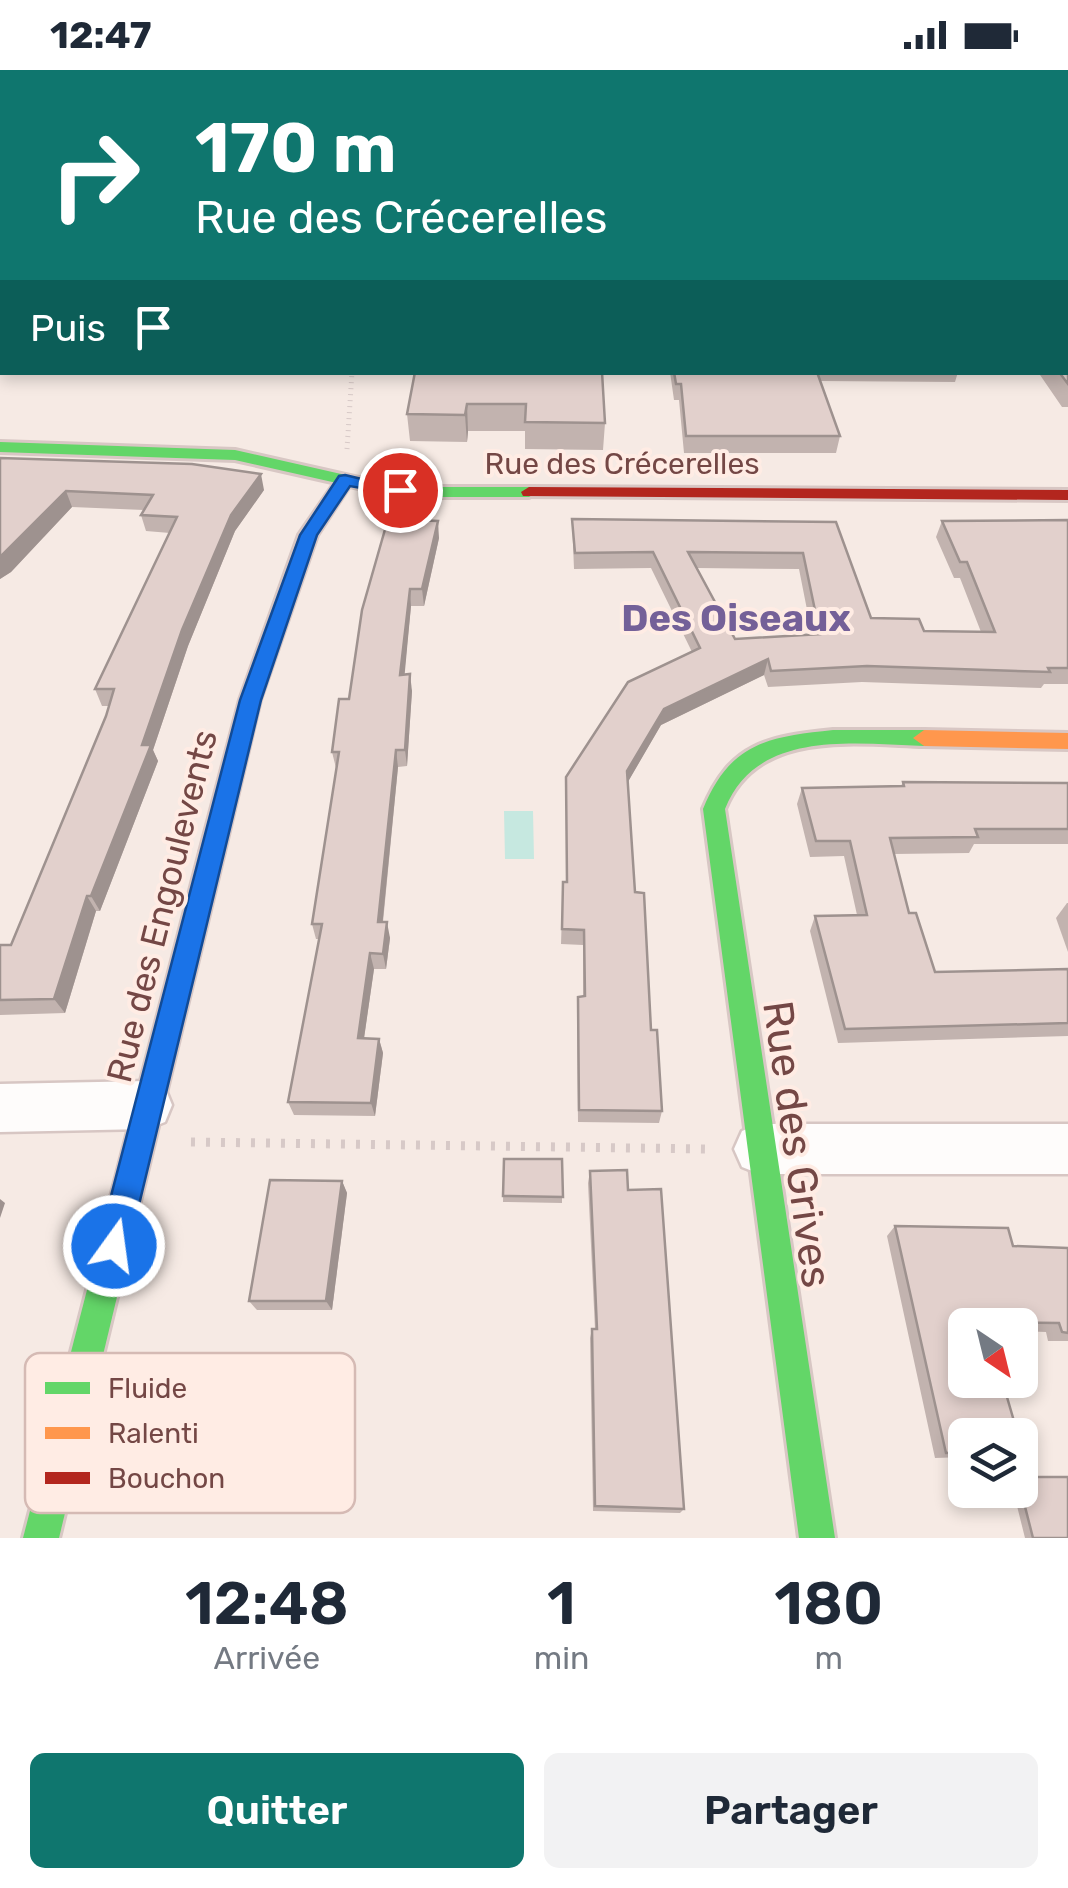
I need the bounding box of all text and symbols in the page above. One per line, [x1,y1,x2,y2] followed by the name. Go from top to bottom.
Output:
[50,12,151,58] text: 12:47
[195,107,397,190] text: 170 m
[30,110,160,240] icon: right
[195,191,608,244] text: Rue des Crécerelles
[126,300,181,355] icon: arrive
[30,305,106,351] text: Puis
[485,446,760,482] street label: Rue des Crécerelles
[358,448,443,533] pin
[373,463,428,518] icon: arrive
[621,595,851,641] district label: Des Oiseaux
[98,725,226,1087] street label: Rue des Engoulevents
[752,998,842,1291] street label: Rue des Grives
[62,1194,166,1298] position arrow
[948,1308,1038,1398] north arrow
[948,1308,1038,1508] map controls
[25,1353,355,1513] legend
[108,1372,187,1405] text: Fluide
[108,1417,199,1450] text: Ralenti
[948,1418,1038,1508] button: layers
[108,1462,225,1495] text: Bouchon
[185,1568,349,1639] text: 12:48
[547,1568,576,1639] text: 1
[774,1568,883,1639] text: 180
[214,1639,320,1677] text: Arrivée
[534,1639,589,1677] text: min
[814,1639,843,1677] text: m
[30,1753,524,1868] button: Quitter
[544,1753,1038,1868] button: Partager

